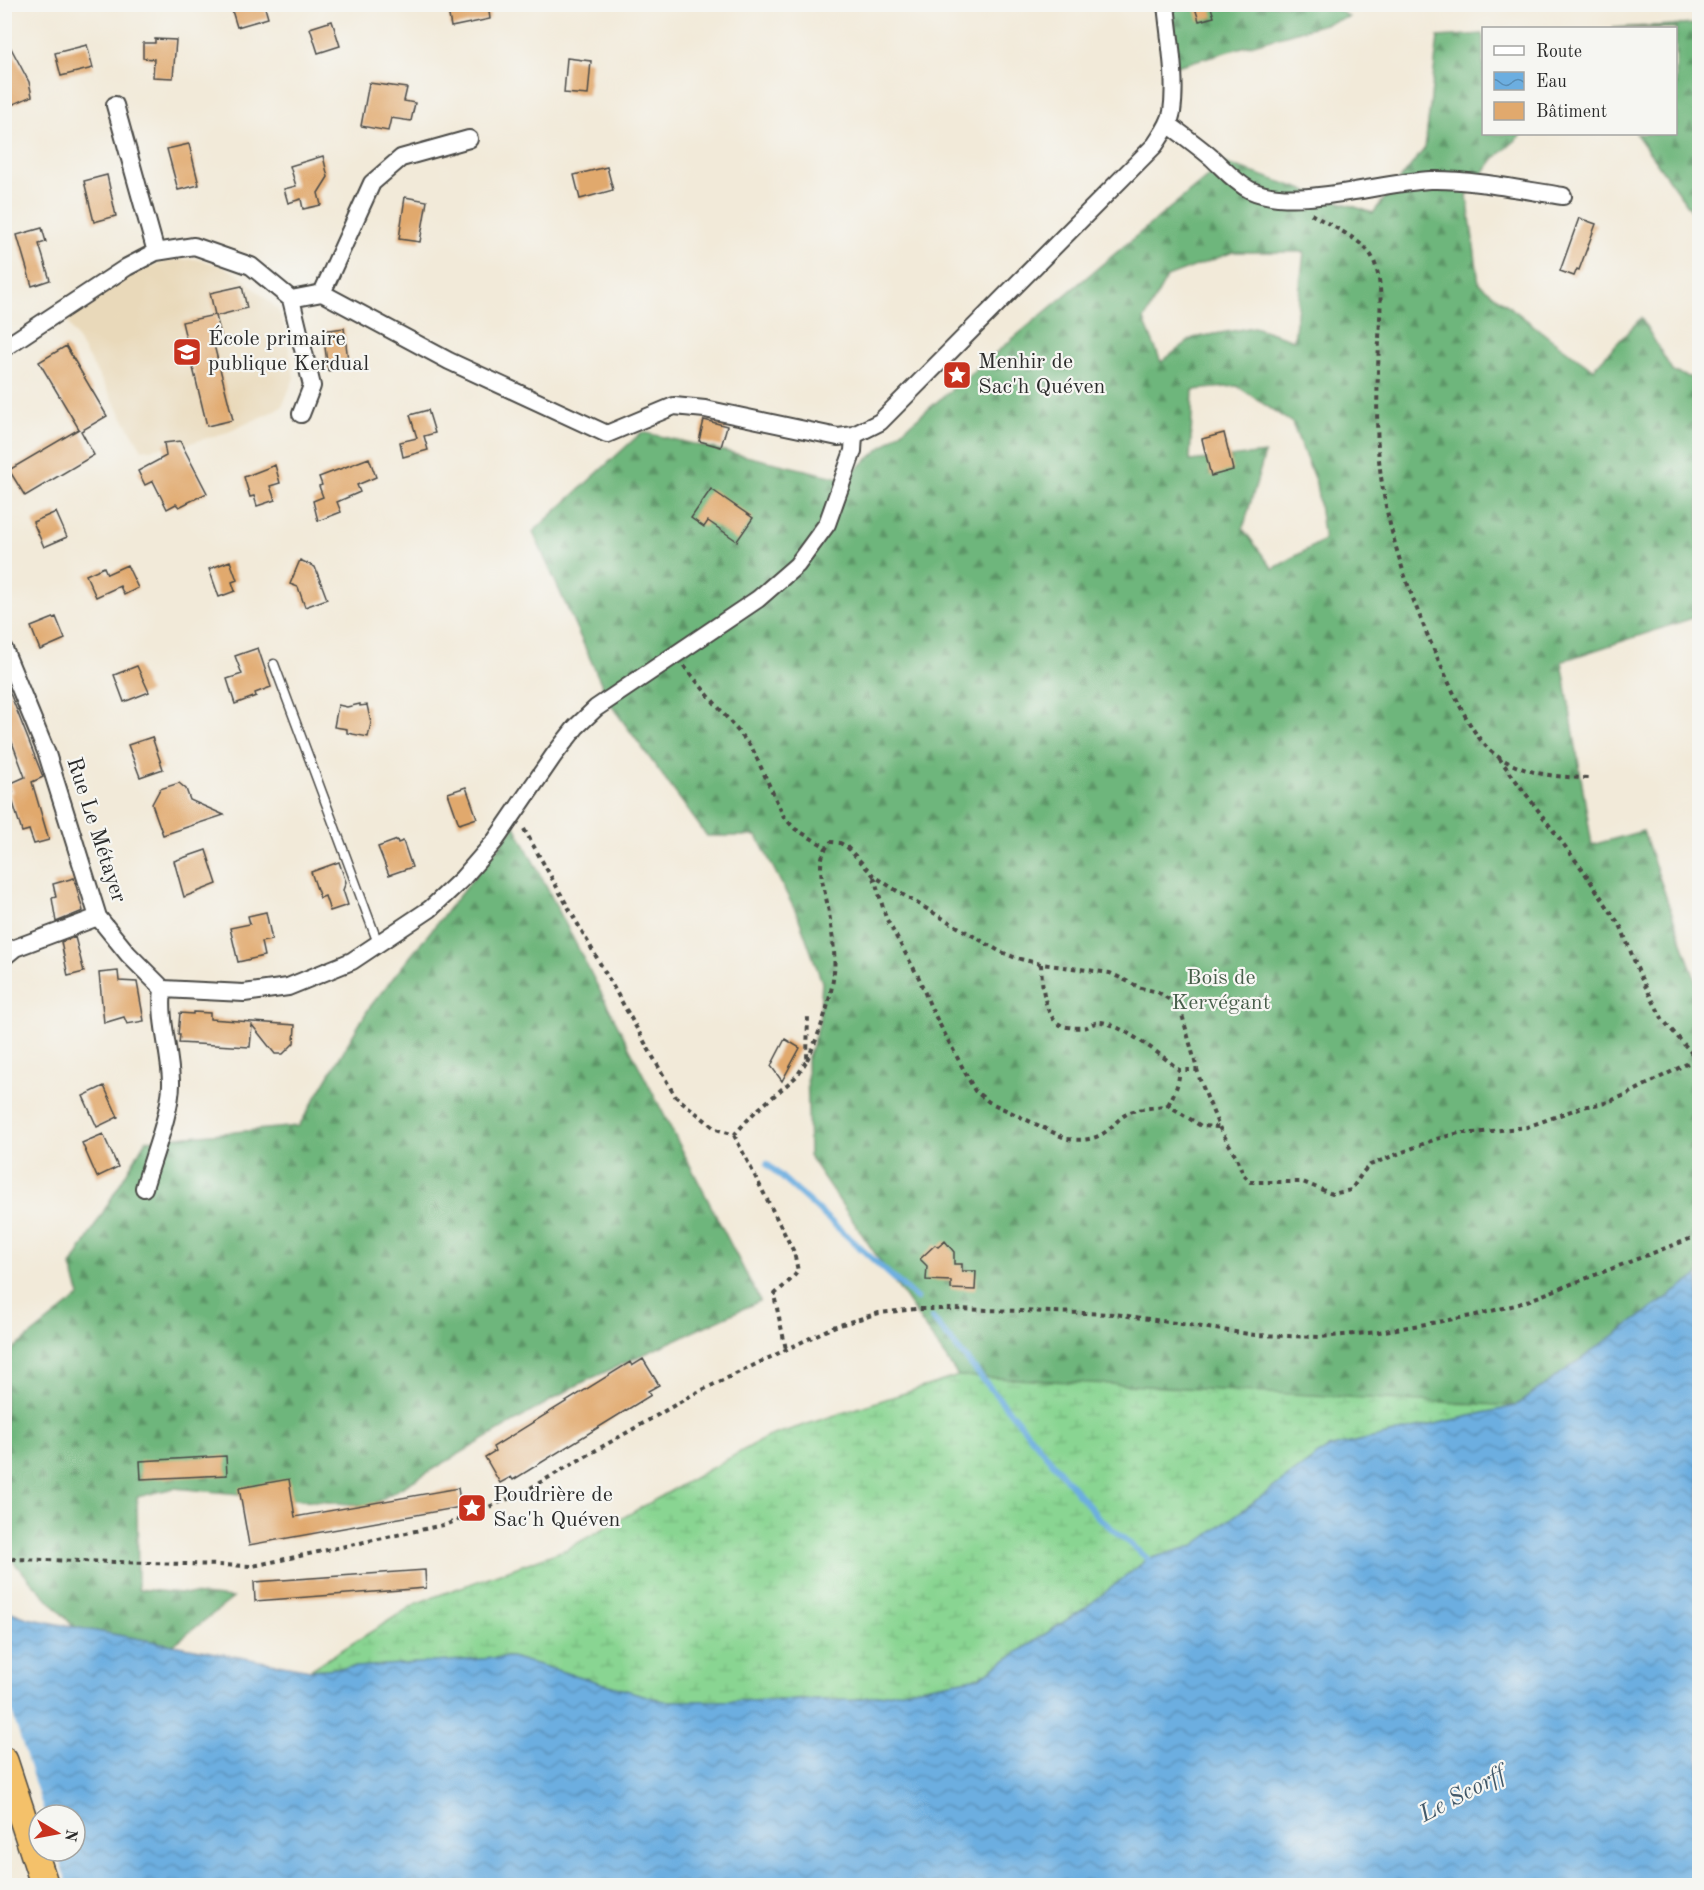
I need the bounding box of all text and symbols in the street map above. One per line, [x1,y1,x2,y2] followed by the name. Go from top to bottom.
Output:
[1482,27,1677,135] legend
[1536,43,1582,61] text: Route
[1536,73,1567,91] text: Eau
[1536,103,1607,121] text: Bâtiment
[208,325,369,375] place label: École primaire publique Kerdual
[171,336,203,368] school or university icon: École primaire publique Kerdual
[978,351,1106,398] place label: Menhir de Sac'h Quéven
[941,359,973,391] place icon: Menhir de Sac'h Quéven
[62,755,130,905] street label: Rue Le Métayer
[1172,967,1270,1014] park label: Bois de Kervégant
[493,1484,621,1531] place label: Poudrière de Sac'h Quéven
[456,1492,488,1524] place icon: Poudrière de Sac'h Quéven
[1415,1760,1514,1828] water label: Le Scorff
[27,1803,87,1863] north arrow
[61,1828,79,1843] text: N

